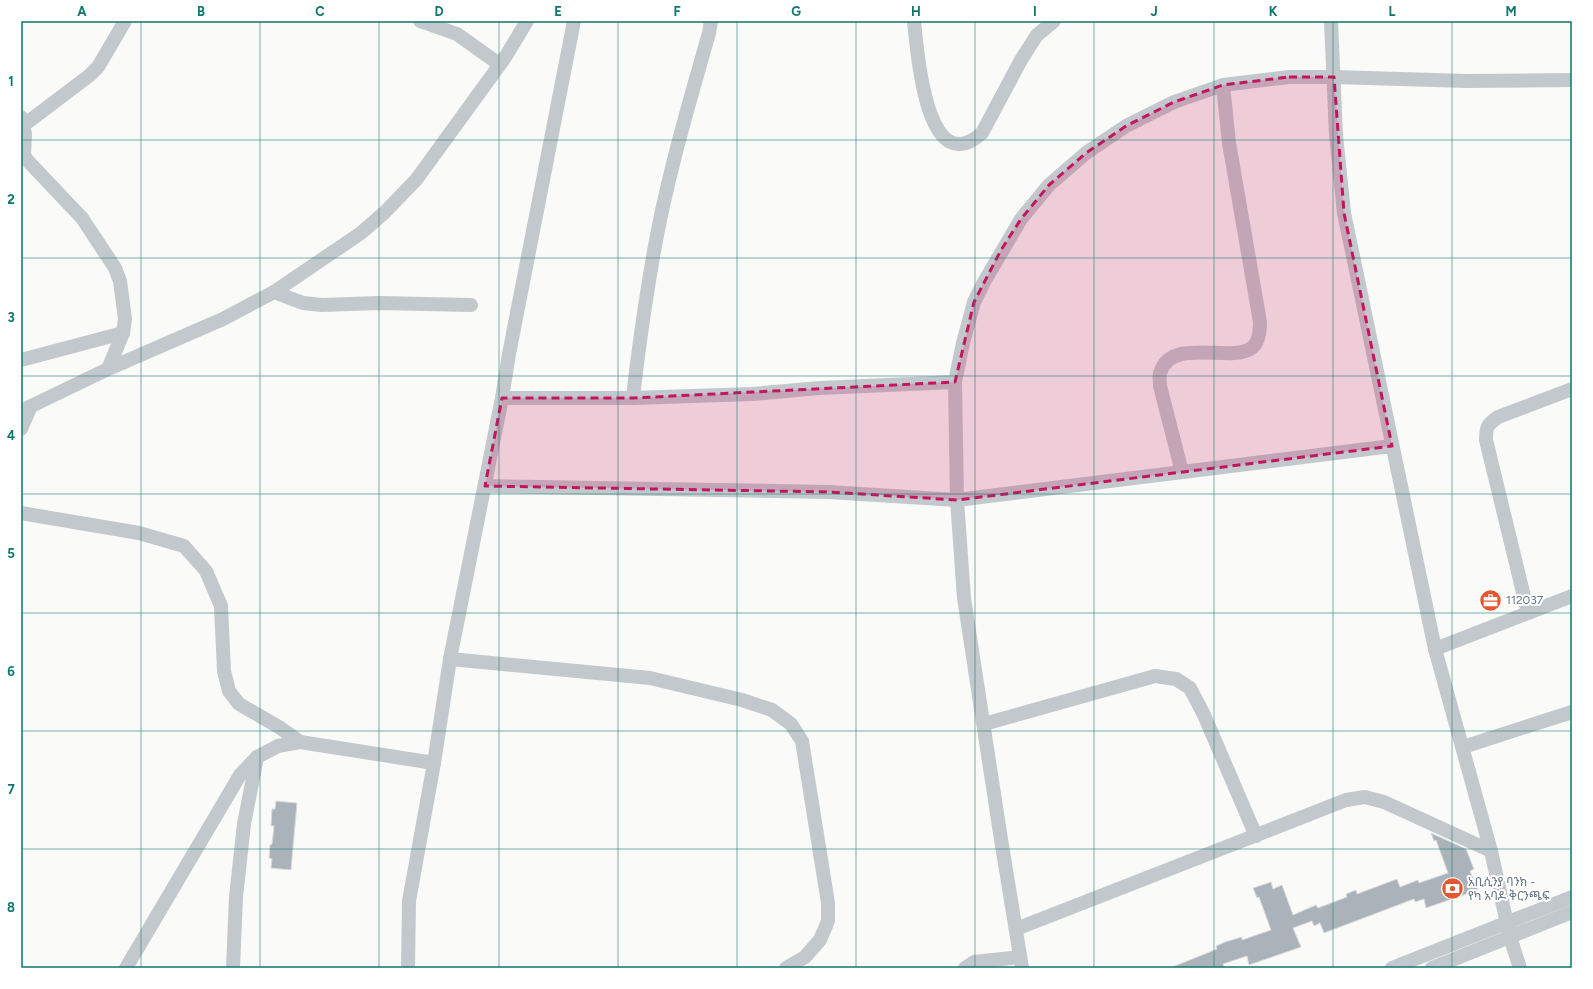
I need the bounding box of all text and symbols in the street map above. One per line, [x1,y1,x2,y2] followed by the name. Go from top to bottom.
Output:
[77,4,87,19] text: A
[197,4,205,19] text: B
[315,4,325,19] text: C
[434,4,444,19] text: D
[554,4,562,19] text: E
[673,4,681,19] text: F
[791,4,801,19] text: G
[911,4,921,19] text: H
[1033,4,1037,19] text: I
[1150,4,1158,19] text: J
[1269,4,1278,19] text: K
[1389,4,1396,19] text: L
[1505,4,1517,19] text: M
[8,74,14,89] text: 1
[7,192,15,207] text: 2
[7,310,15,325] text: 3
[7,428,15,443] text: 4
[7,546,15,561] text: 5
[1477,587,1503,613] office icon: 112037
[1506,593,1544,607] place label: 112037
[7,664,15,679] text: 6
[7,782,15,797] text: 7
[1468,875,1550,903] place label: አቢሲንያ ባንክ - የካ አባዶ ቅርንጫፍ
[1440,876,1466,902] bank icon: አቢሲንያ ባንክ - የካ አባዶ ቅርንጫፍ
[7,900,15,915] text: 8

